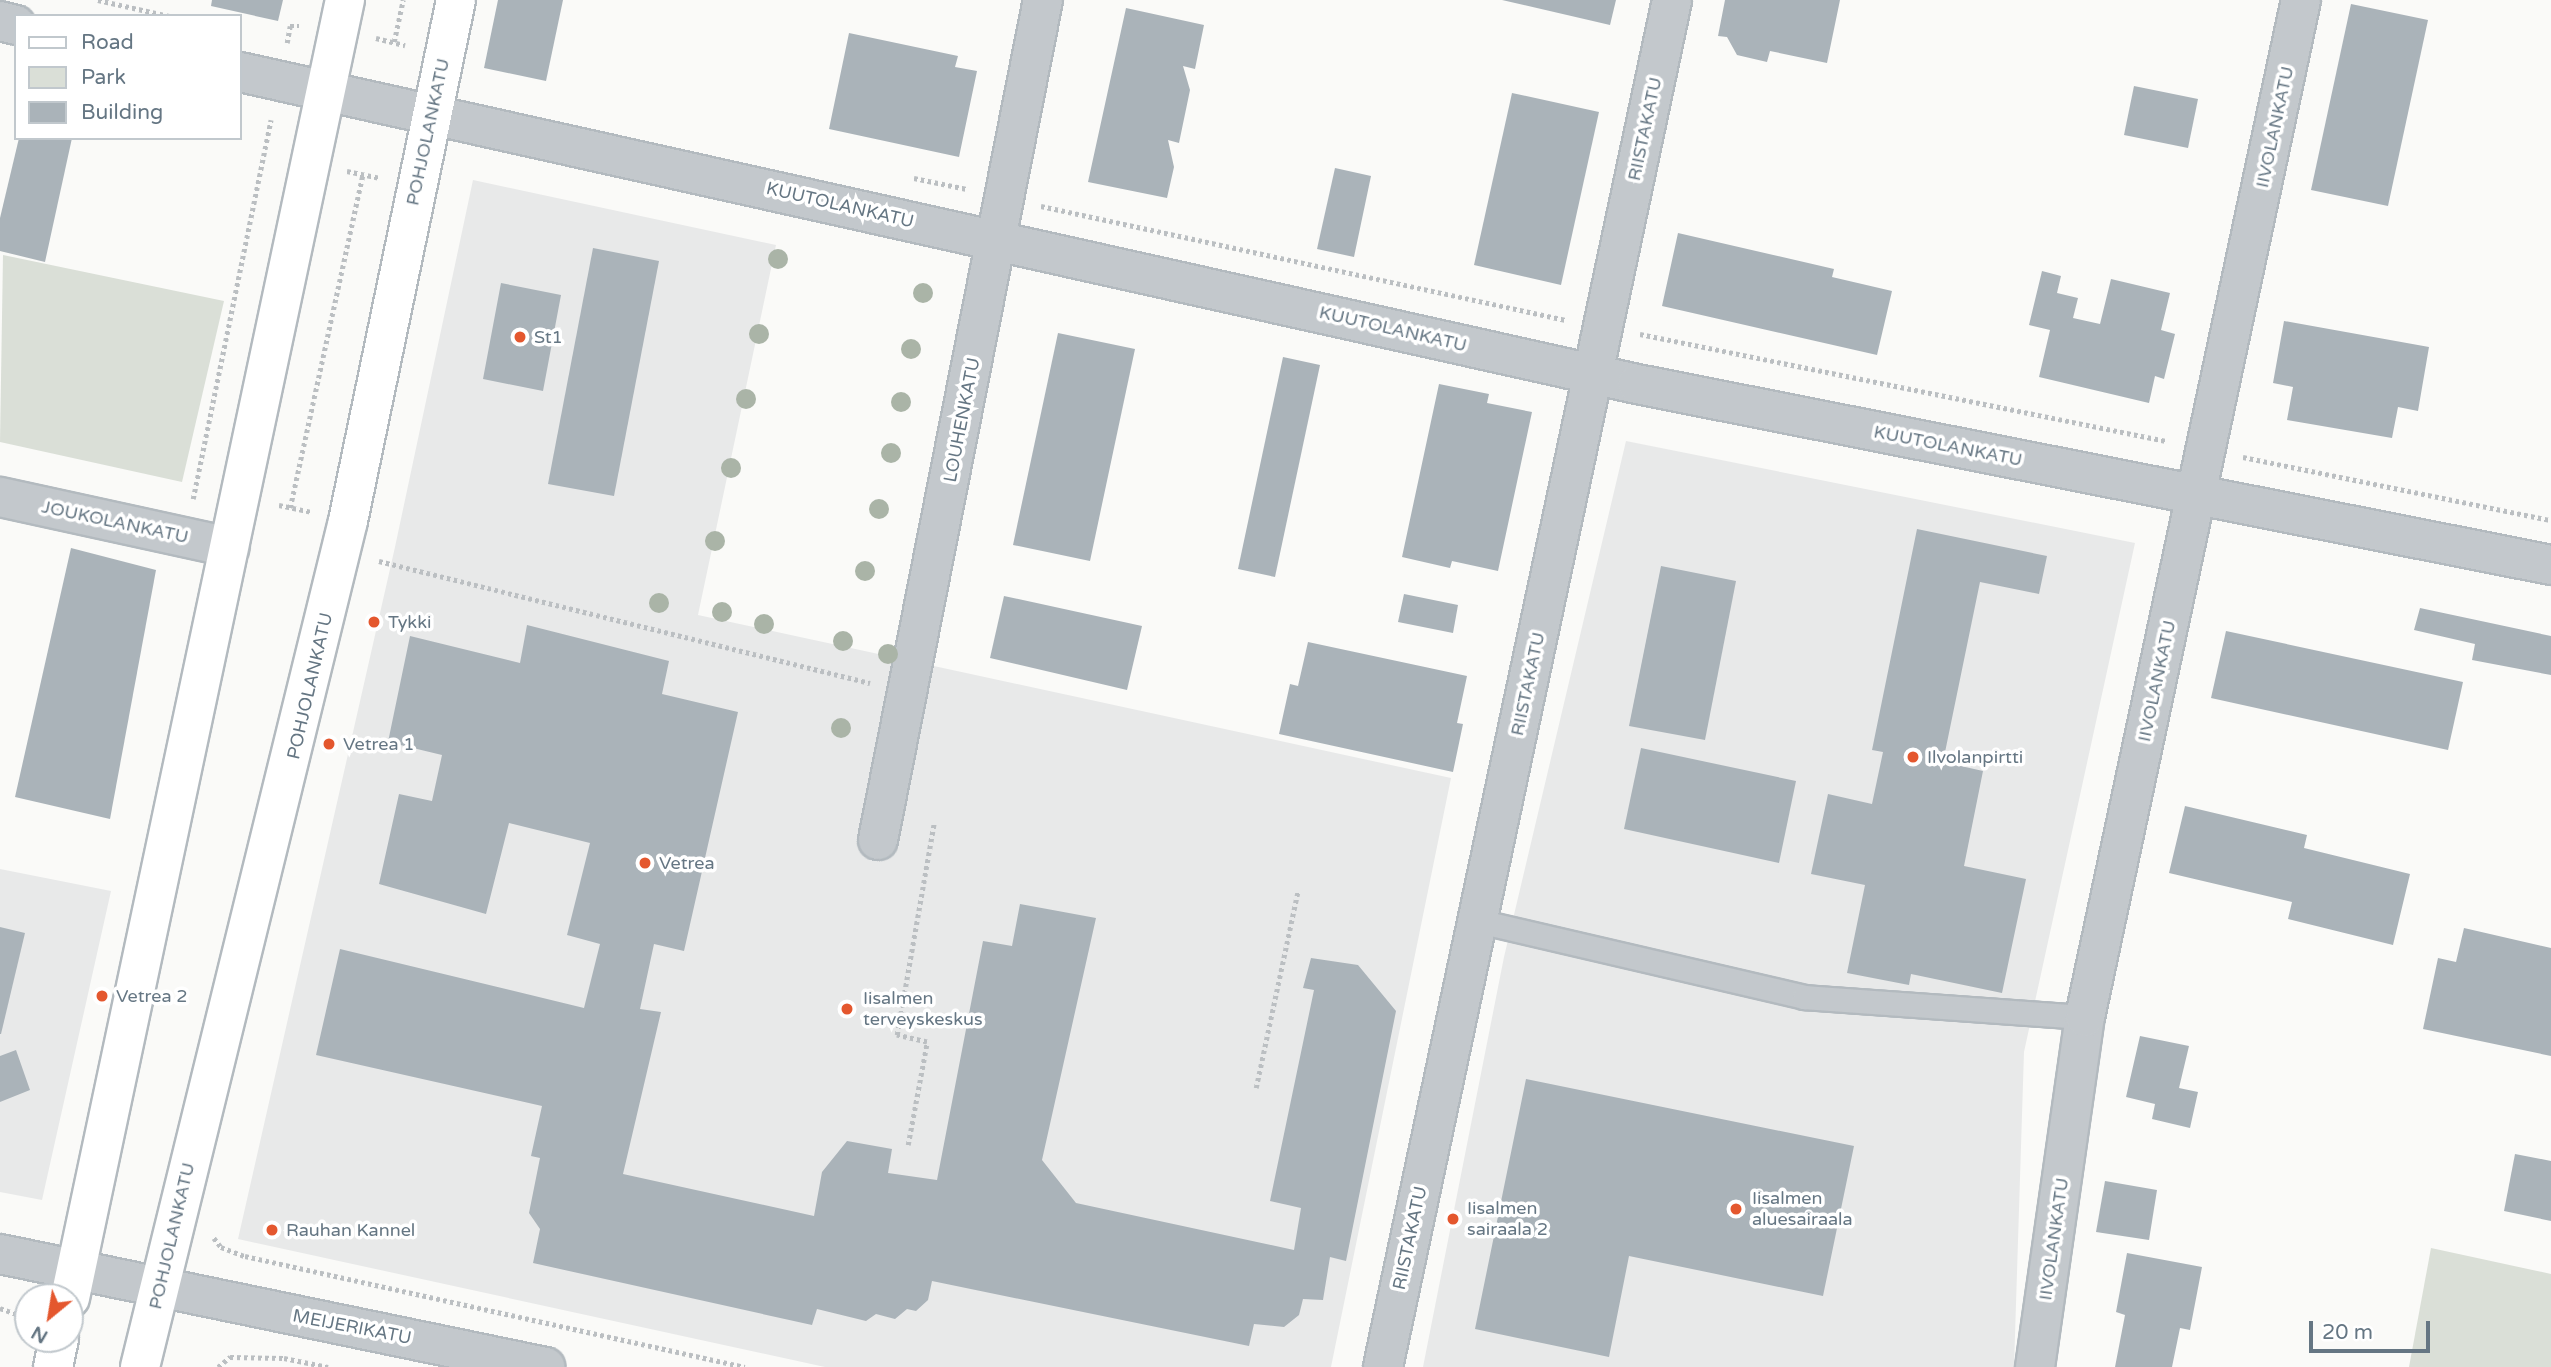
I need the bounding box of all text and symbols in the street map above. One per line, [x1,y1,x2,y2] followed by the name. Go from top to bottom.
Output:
[14,14,242,140] legend
[81,30,134,55] text: Road
[402,56,454,208] street label: POHJOLANKATU
[2252,64,2298,190] street label: IIVOLANKATU
[81,65,126,90] text: Park
[1623,75,1667,183] street label: RIISTAKATU
[81,100,163,125] text: Building
[764,177,916,233] street label: KUUTOLANKATU
[1317,301,1469,357] street label: KUUTOLANKATU
[534,326,563,348] place label: St1
[512,329,528,345] marker: St1
[939,356,985,484] street label: LOUHENKATU
[1872,421,2024,471] street label: KUUTOLANKATU
[40,496,190,548] street label: JOUKOLANKATU
[283,611,337,761] street label: POHJOLANKATU
[388,611,431,633] place label: Tykki
[366,614,382,630] marker: Tykki
[2134,618,2180,744] street label: IIVOLANKATU
[1506,630,1550,738] street label: RIISTAKATU
[343,733,414,755] place label: Vetrea 1
[321,736,337,752] marker: Vetrea 1
[1927,746,2023,768] place label: Ilvolanpirtti
[1905,749,1921,765] marker: Ilvolanpirtti
[659,852,714,874] place label: Vetrea
[637,855,653,871] marker: Vetrea
[116,985,187,1007] place label: Vetrea 2
[94,988,110,1004] marker: Vetrea 2
[863,988,983,1030] place label: Iisalmen terveyskeskus
[837,999,857,1019] marker: Iisalmen terveyskeskus
[145,1161,199,1311] street label: POHJOLANKATU
[2035,1176,2073,1302] street label: IIVOLANKATU
[1388,1184,1432,1292] street label: RIISTAKATU
[1752,1188,1853,1230] place label: Iisalmen aluesairaala
[1467,1198,1548,1240] place label: Iisalmen sairaala 2
[1726,1199,1746,1219] marker: Iisalmen aluesairaala
[1445,1211,1461,1227] marker: Iisalmen sairaala 2
[286,1219,415,1241] place label: Rauhan Kannel
[264,1222,280,1238] marker: Rauhan Kannel
[14,1283,84,1353] north arrow
[291,1305,413,1349] street label: MEIJERIKATU
[2313,1308,2434,1352] scale bar
[2322,1320,2373,1345] text: 20 m
[27,1321,52,1348] text: N

